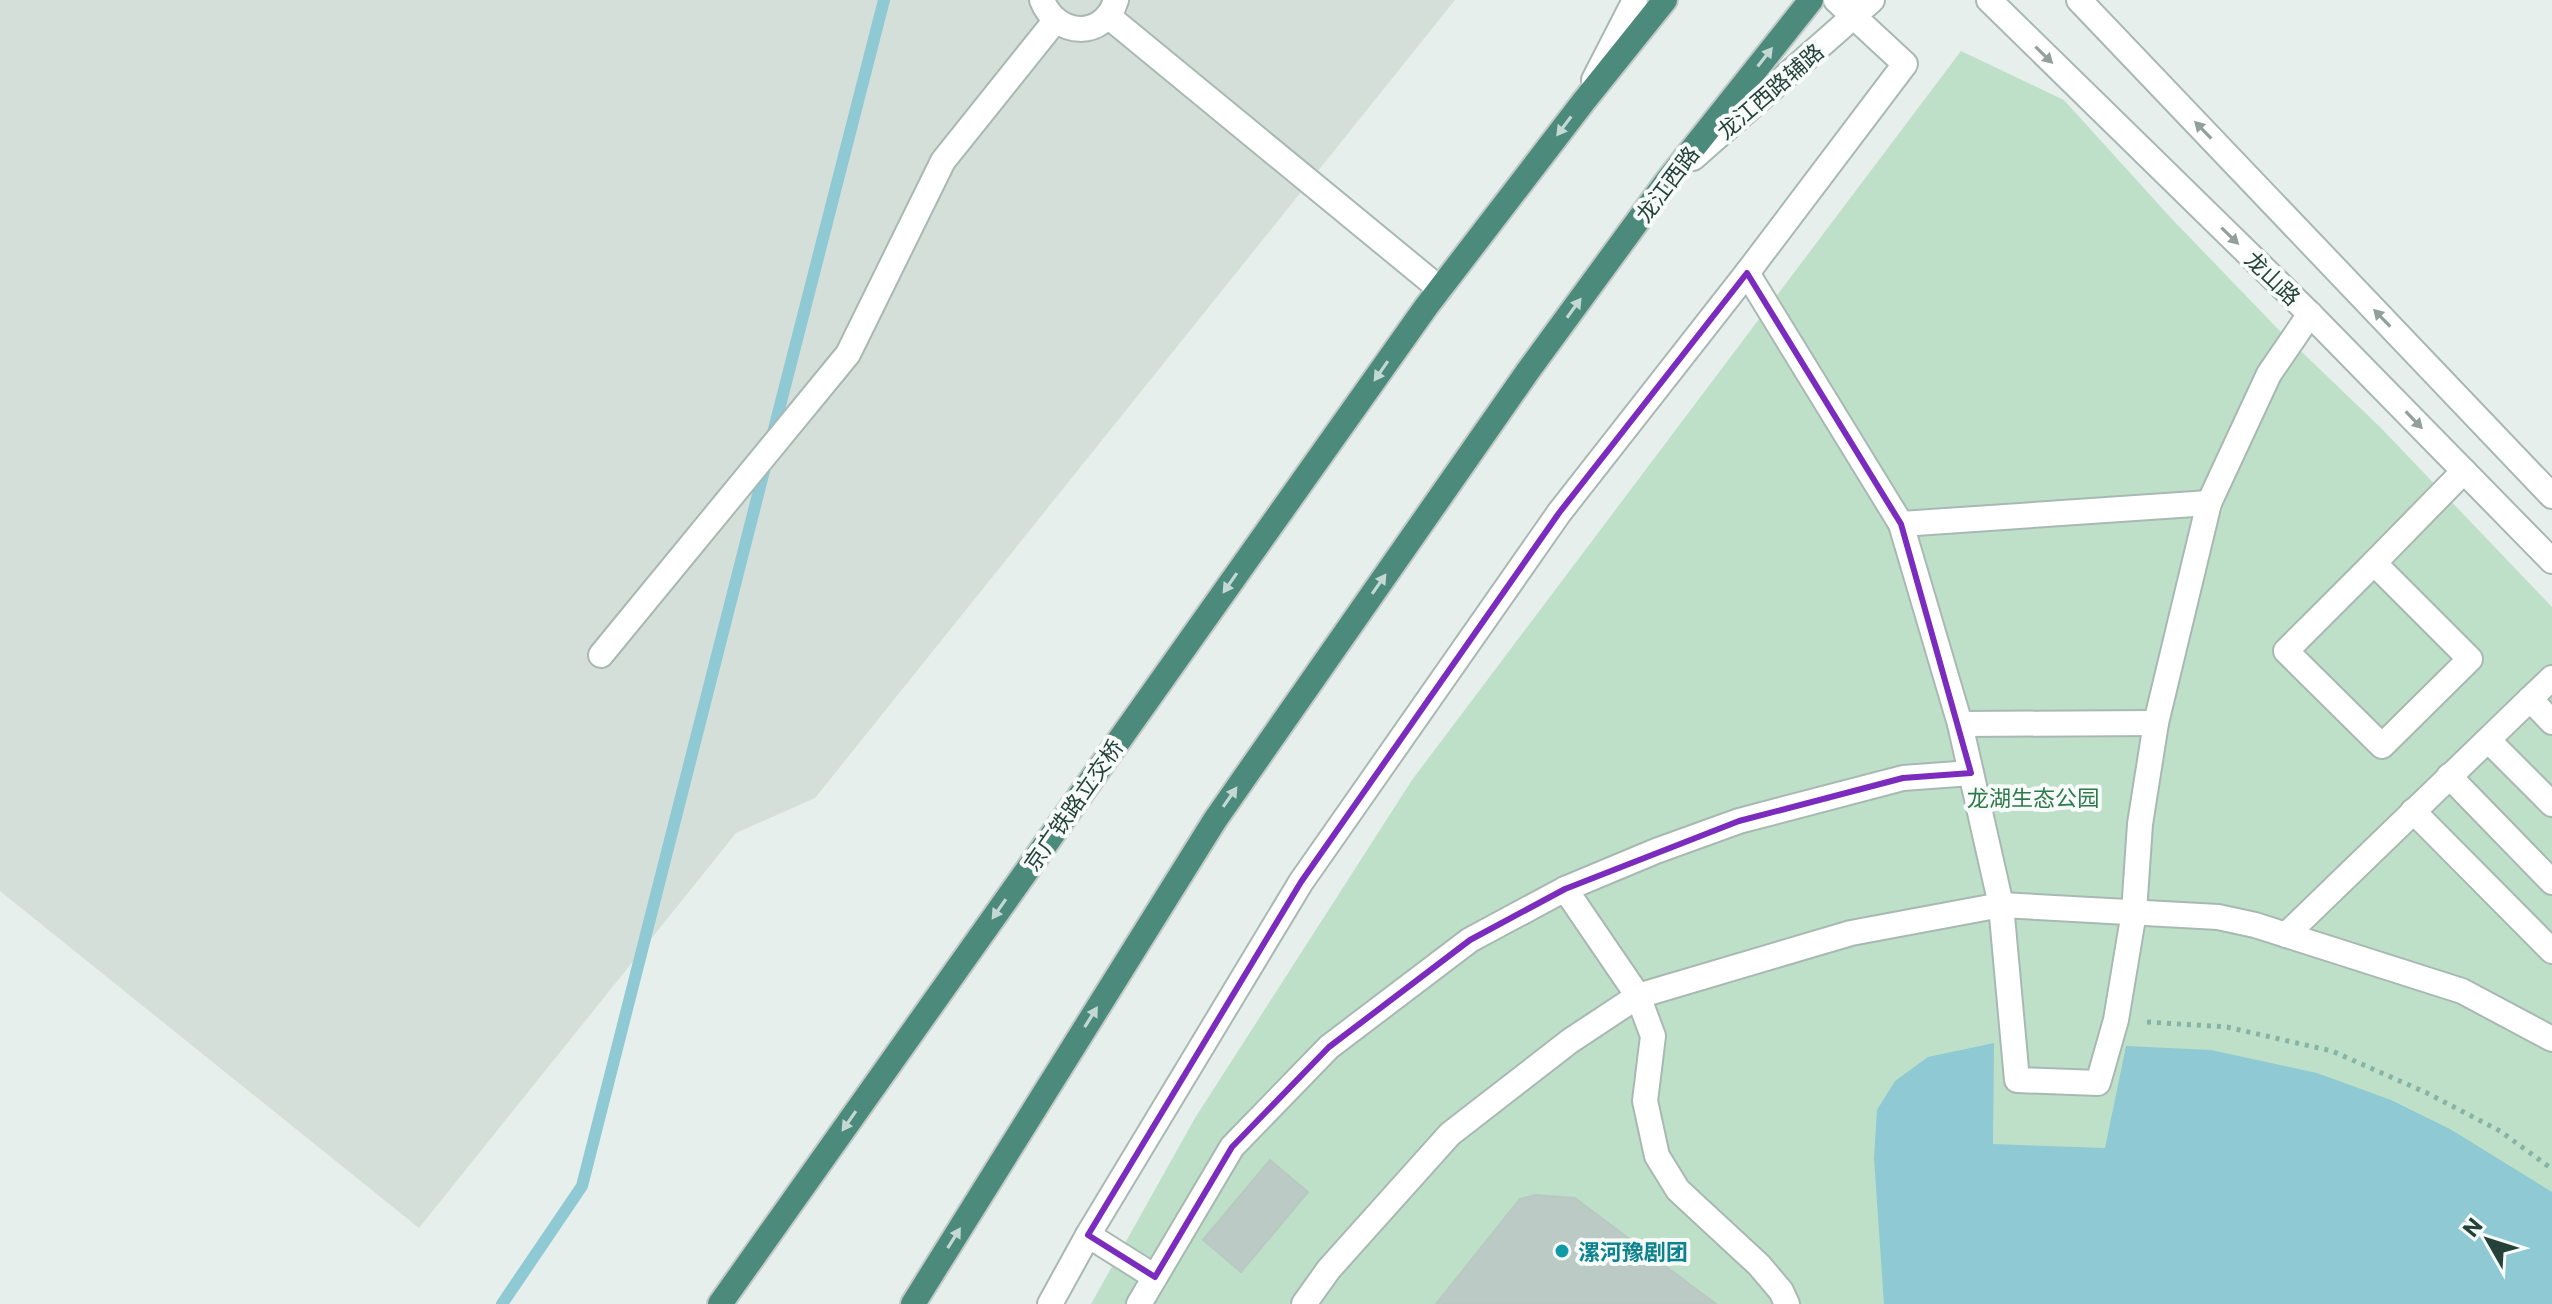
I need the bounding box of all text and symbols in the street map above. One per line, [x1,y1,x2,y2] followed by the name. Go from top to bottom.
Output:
[1711,38,1829,144] street label: 龙江西路辅路
[2034,45,2053,63] one-way arrow
[1757,47,1773,67] one-way arrow
[1556,116,1572,137] one-way arrow
[2194,121,2212,140] one-way arrow
[1630,141,1704,227] street label: 龙江西路
[2220,227,2239,245] one-way arrow
[2240,245,2306,311] street label: 龙山路
[1565,298,1581,319] one-way arrow
[2373,309,2391,328] one-way arrow
[1373,360,1389,381] one-way arrow
[2404,410,2423,429] one-way arrow
[1223,572,1238,593] one-way arrow
[1371,574,1386,595] one-way arrow
[1018,734,1128,876] street label: 京广铁路立交桥
[1967,784,2099,811] park label: 龙湖生态公园
[1222,787,1237,808] one-way arrow
[992,899,1007,920] one-way arrow
[1084,1006,1098,1028] one-way arrow
[842,1111,857,1132] one-way arrow
[2448,1200,2528,1280] north arrow
[2456,1212,2488,1242] text: N
[946,1227,961,1248] one-way arrow
[1578,1238,1688,1265] place label: 漯河豫剧团
[1553,1242,1571,1260] marker: 漯河豫剧团

